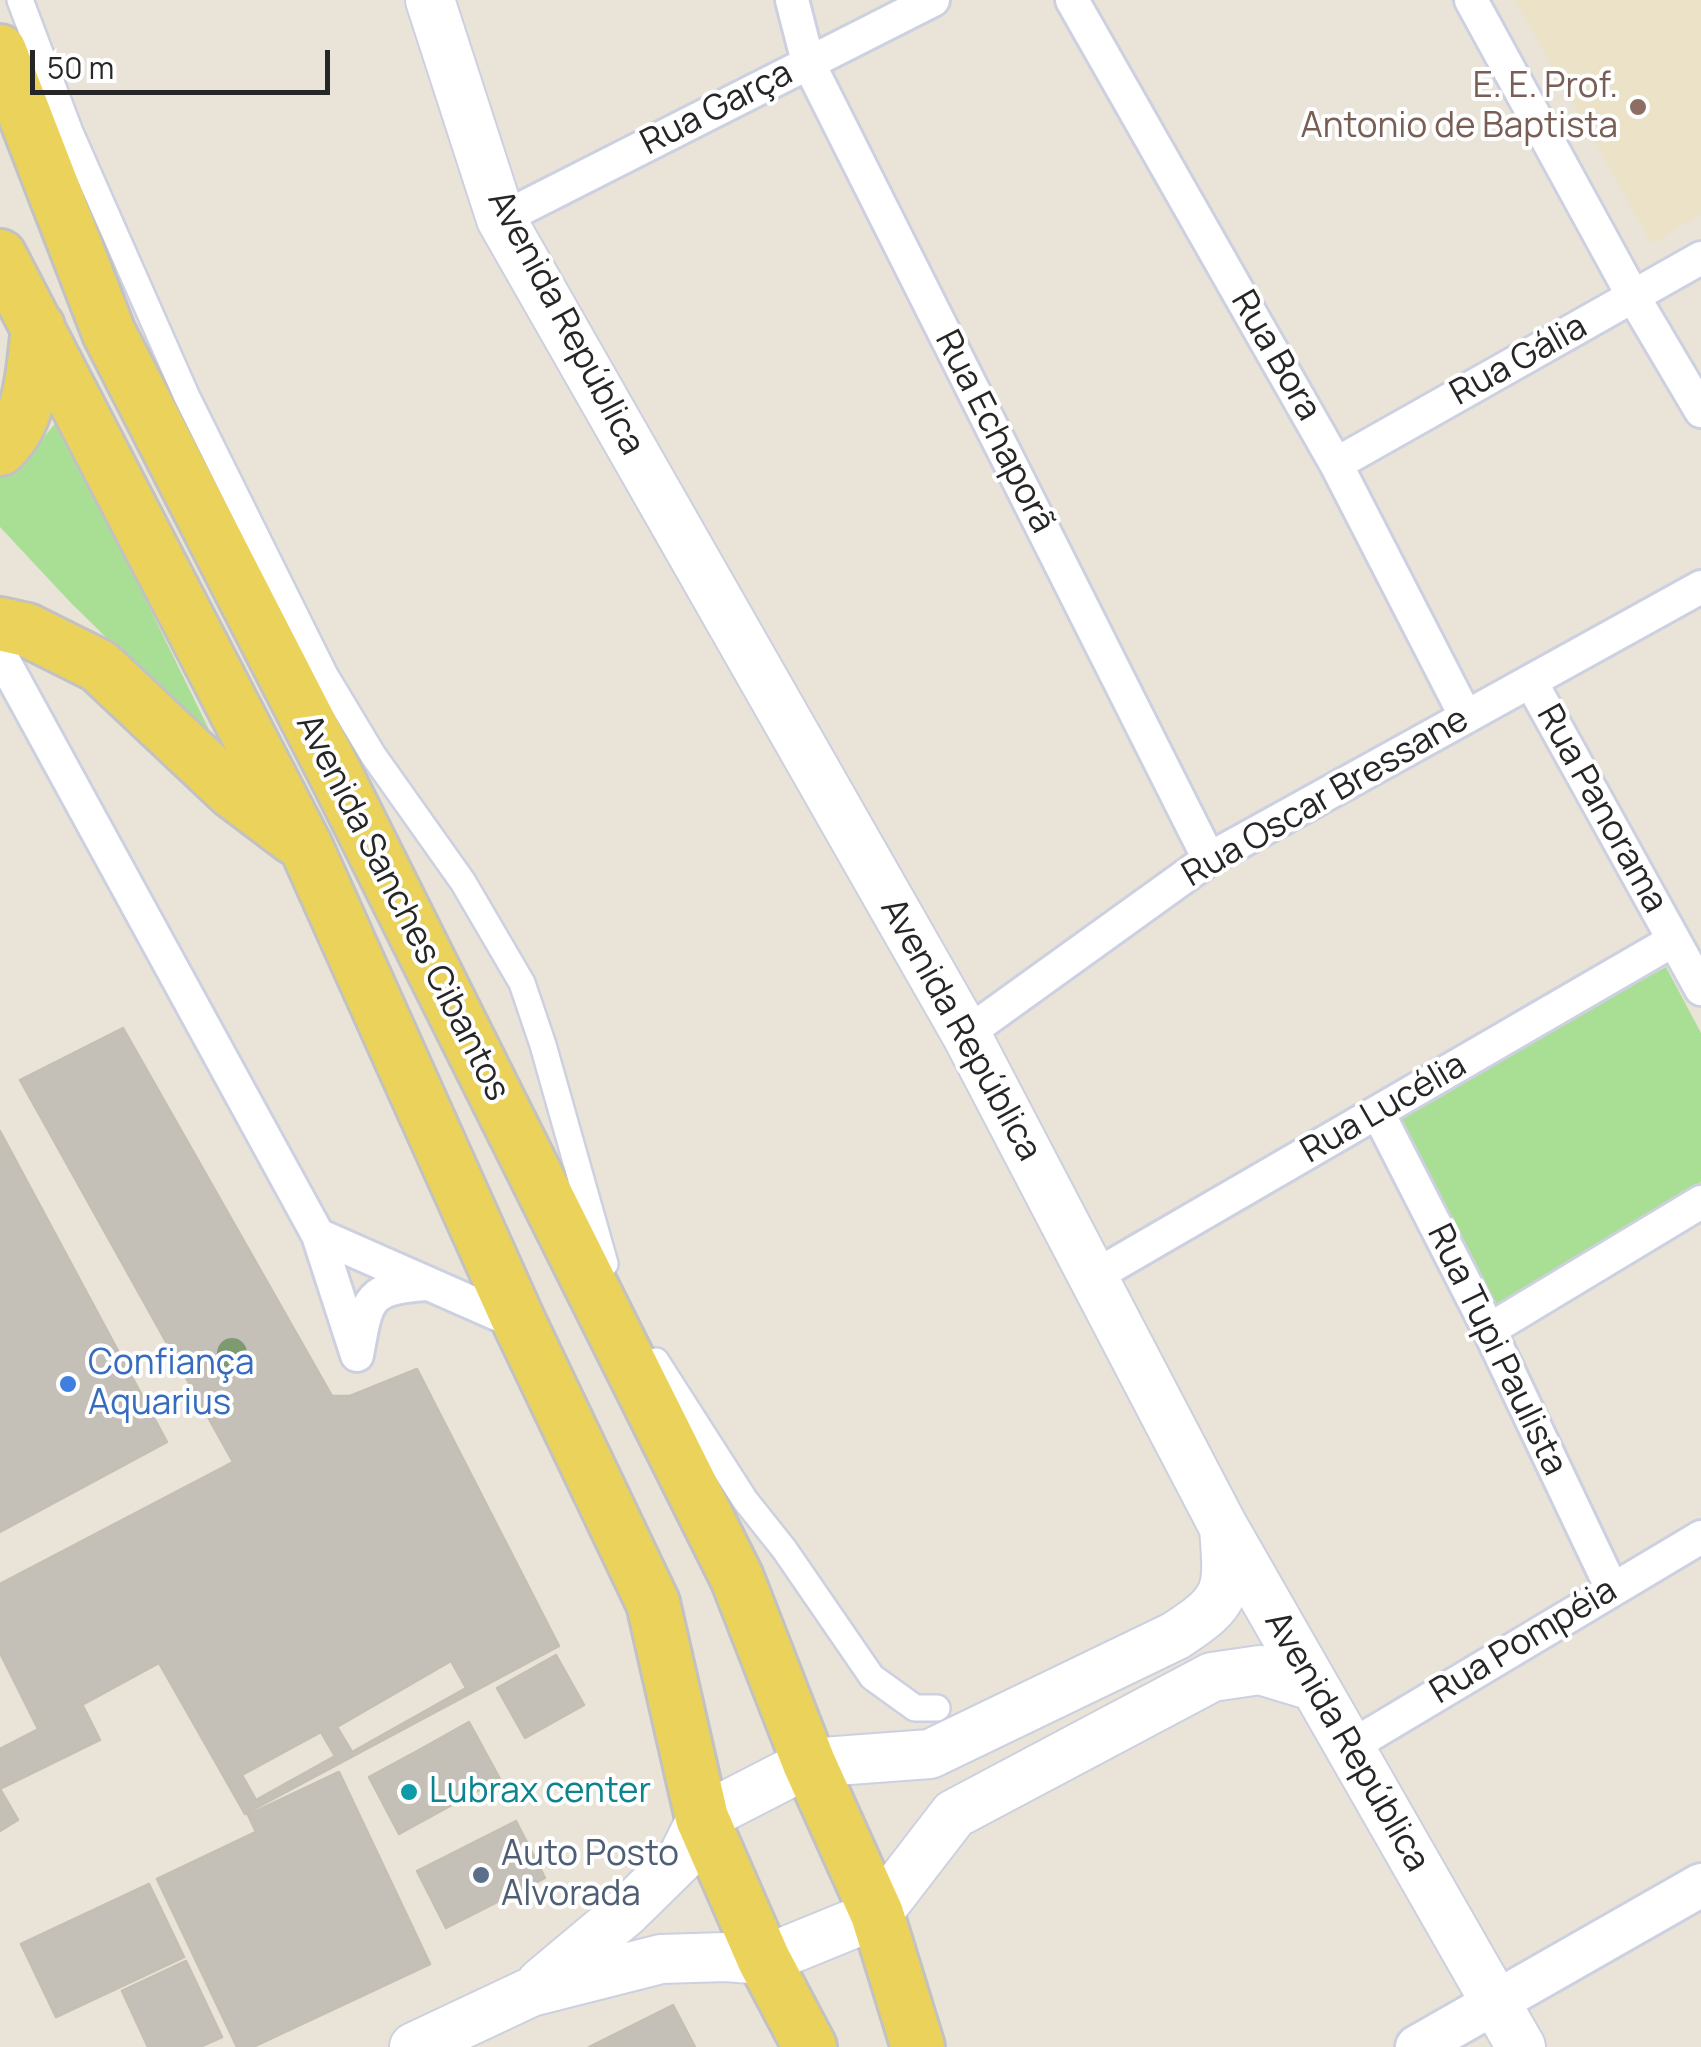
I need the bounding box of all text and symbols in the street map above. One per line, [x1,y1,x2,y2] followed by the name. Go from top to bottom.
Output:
[35,30,335,92] scale bar
[47,47,114,88] text: 50 m
[634,53,800,165] street label: Rua Garça
[1301,66,1618,148] place label: E. E. Prof. Antonio de Baptista
[1627,96,1649,118] marker: E. E. Prof. Antonio de Baptista
[478,184,652,462] street label: Avenida República
[1221,284,1329,428] street label: Rua Bora
[1444,306,1594,416] street label: Rua Gália
[925,324,1063,540] street label: Rua Echaporã
[1527,698,1675,920] street label: Rua Panorama
[1176,699,1476,897] street label: Rua Oscar Bressane
[286,708,518,1108] street label: Avenida Sanches Cibantos
[871,892,1049,1168] street label: Avenida República
[1294,1045,1474,1173] street label: Rua Lucélia
[1417,1218,1575,1482] street label: Rua Tupi Paulista
[88,1343,254,1425] place label: Confiança Aquarius
[57,1373,79,1395] marker: Confiança Aquarius
[1423,1570,1625,1714] street label: Rua Pompéia
[1255,1605,1437,1879] street label: Avenida República
[429,1771,651,1813] place label: Lubrax center
[398,1781,420,1803] marker: Lubrax center
[501,1834,679,1916] place label: Auto Posto Alvorada
[470,1864,492,1886] marker: Auto Posto Alvorada

